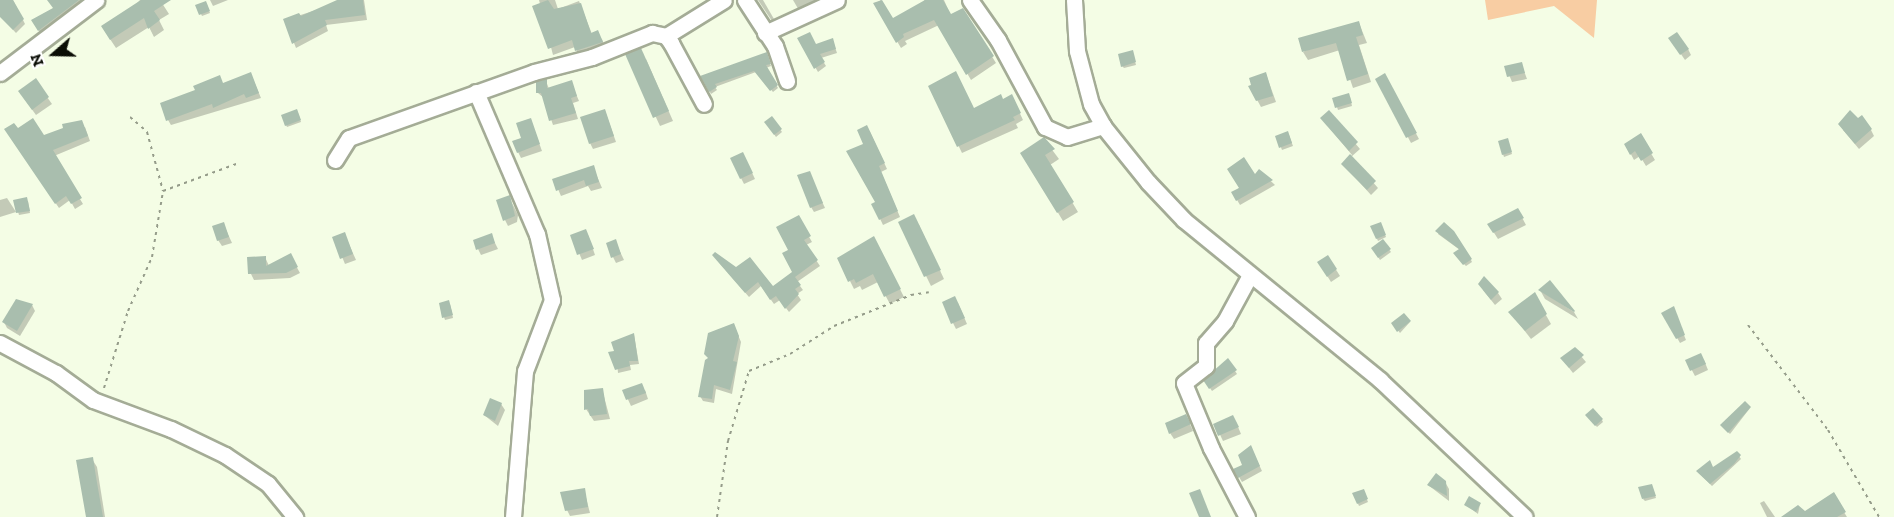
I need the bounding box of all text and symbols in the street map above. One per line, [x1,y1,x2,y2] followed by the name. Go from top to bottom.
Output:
[24,24,84,84] north arrow
[26,51,48,69] text: N

